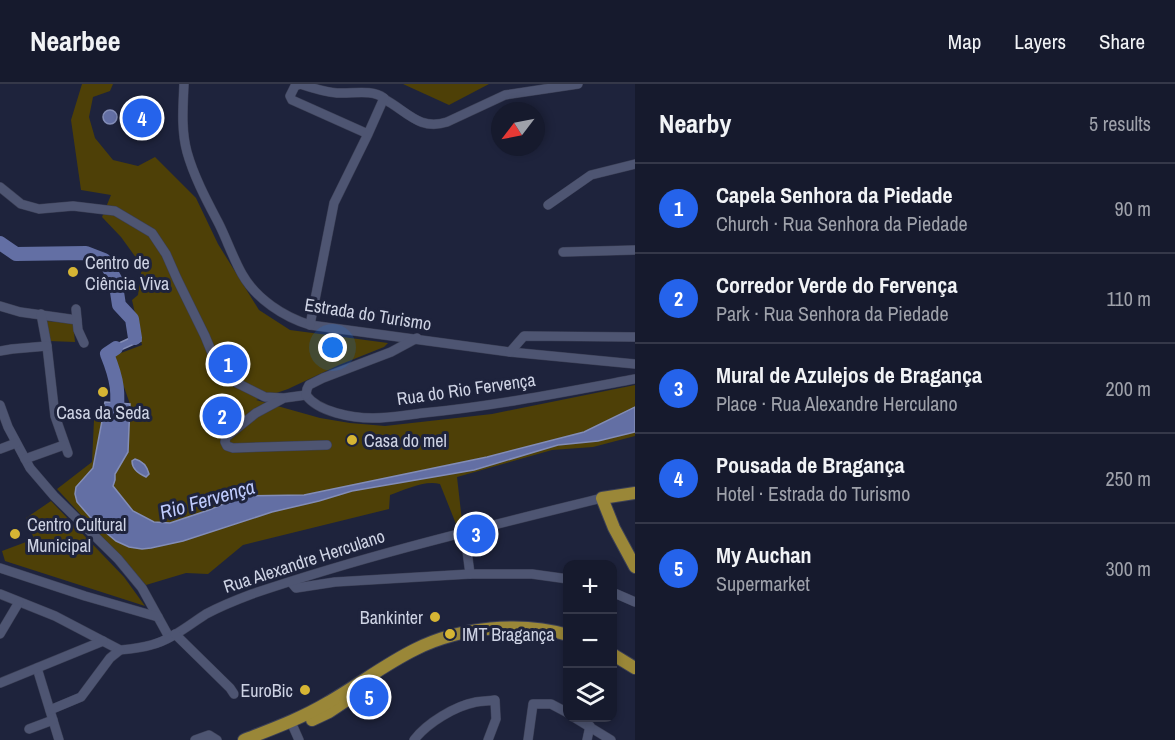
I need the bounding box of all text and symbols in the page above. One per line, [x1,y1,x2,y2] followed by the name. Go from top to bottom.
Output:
[30,22,121,60] text: Nearbee
[948,27,981,56] text: Map
[1014,27,1066,56] text: Layers
[1099,27,1145,56] text: Share
[122,96,162,141] pin: 4
[491,102,545,156] north arrow
[659,106,731,141] text: Nearby
[1089,110,1151,137] text: 5 results
[716,180,953,210] text: Capela Senhora da Piedade
[674,195,683,222] text: 1
[1115,195,1151,222] text: 90 m
[716,210,968,237] text: Church · Rua Senhora da Piedade
[85,250,169,296] place label: Centro de Ciência Viva
[66,265,80,279] marker: Centro de Ciência Viva
[716,270,957,300] text: Corredor Verde do Fervença
[674,285,683,312] text: 2
[1107,285,1151,312] text: 110 m
[303,292,433,336] street label: Estrada do Turismo
[716,300,949,327] text: Park · Rua Senhora da Piedade
[318,333,347,362] your location
[208,342,248,386] pin: 1
[716,360,982,390] text: Mural de Azulejos de Bragança
[395,367,537,411] street label: Rua do Rio Fervença
[674,375,683,402] text: 3
[1105,375,1151,402] text: 200 m
[96,385,110,399] marker: Casa da Seda
[716,390,958,417] text: Place · Rua Alexandre Herculano
[202,394,242,438] pin: 2
[56,400,150,425] place label: Casa da Seda
[364,428,447,453] place label: Casa do mel
[345,433,359,447] marker: Casa do mel
[716,450,905,480] text: Pousada de Bragança
[674,465,683,492] text: 4
[1105,465,1151,492] text: 250 m
[156,473,258,525] water label: Rio Fervença
[716,480,910,507] text: Hotel · Estrada do Turismo
[27,512,126,558] place label: Centro Cultural Municipal
[456,512,496,556] pin: 3
[220,523,388,599] street label: Rua Alexandre Herculano
[8,527,22,541] marker: Centro Cultural Municipal
[716,540,812,570] text: My Auchan
[674,555,683,582] text: 5
[1105,555,1151,582] text: 300 m
[563,560,617,722] map controls
[563,560,617,614] button: +
[716,570,810,597] text: Supermarket
[360,605,423,630] place label: Bankinter
[428,610,442,624] marker: Bankinter
[563,614,617,668] button: −
[462,622,554,647] place label: IMT Bragança
[443,627,457,641] marker: IMT Bragança
[563,668,617,722] button: layers
[350,674,388,720] pin: 5
[240,678,293,703] place label: EuroBic
[298,683,312,697] marker: EuroBic

